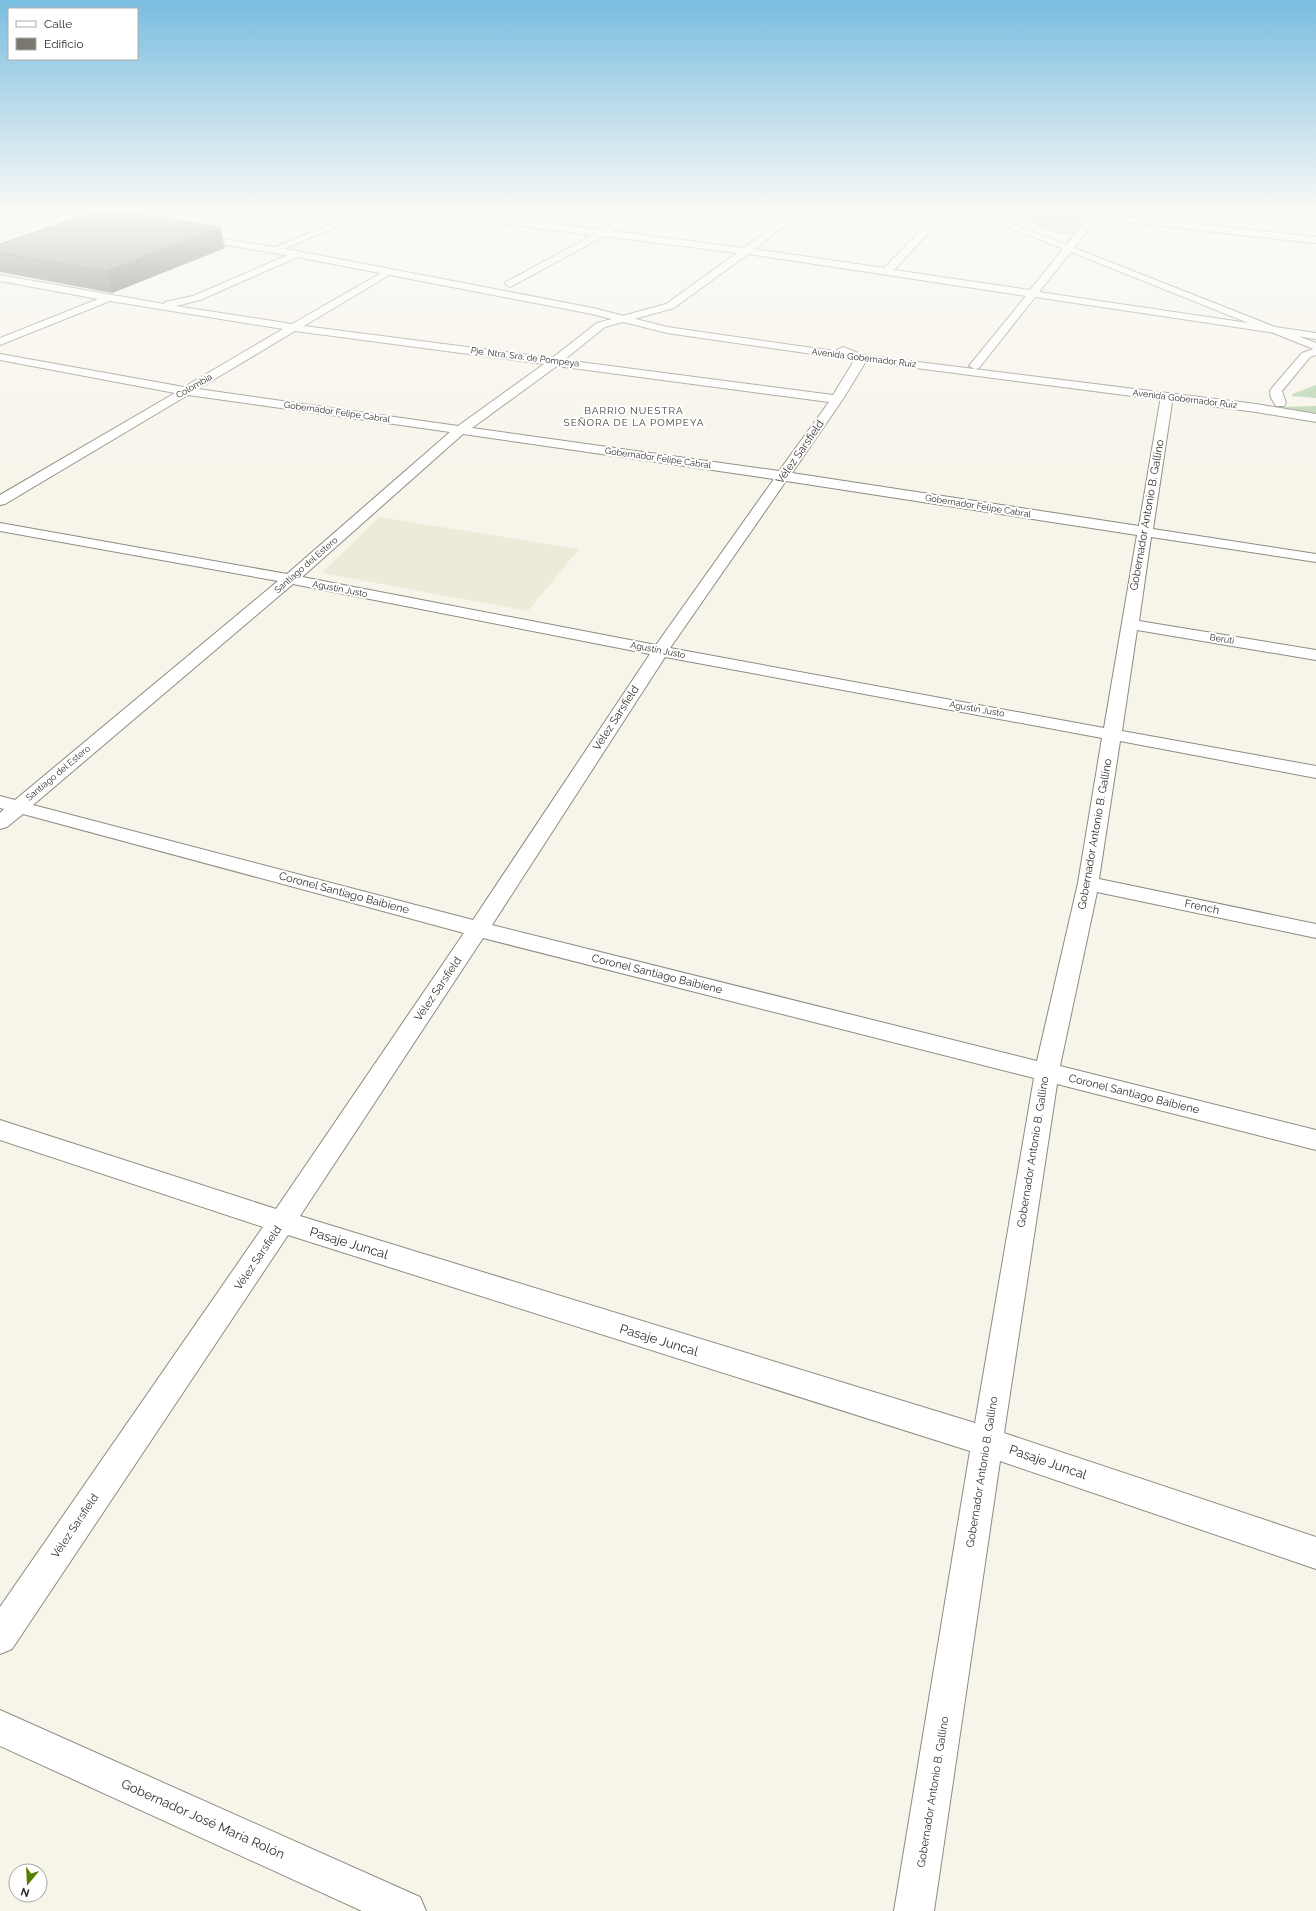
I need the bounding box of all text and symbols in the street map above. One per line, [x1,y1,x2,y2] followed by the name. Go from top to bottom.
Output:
[8,8,138,60] legend
[44,17,72,31] text: Calle
[44,37,84,51] text: Edificio
[470,345,580,369] street label: Pje. Ntra. Sra. de Pompeya
[811,347,917,369] street label: Avenida Gobernador Ruiz
[174,372,214,400] street label: Colombia
[1132,388,1238,410] street label: Avenida Gobernador Ruiz
[283,400,391,424] street label: Gobernador Felipe Cabral
[564,405,704,428] district label: BARRIO NUESTRA SEÑORA DE LA POMPEYA
[773,418,827,486] street label: Vélez Sarsfield
[1127,438,1167,591] street label: Gobernador Antonio B. Gallino
[604,446,712,470] street label: Gobernador Felipe Cabral
[924,493,1032,519] street label: Gobernador Felipe Cabral
[272,535,340,595] street label: Santiago del Estero
[312,579,368,599] street label: Agustín Justo
[1209,632,1235,646] street label: Beruti
[630,640,686,660] street label: Agustín Justo
[590,683,642,753] street label: Vélez Sarsfield
[949,699,1005,719] street label: Agustín Justo
[24,743,92,803] street label: Santiago del Estero
[1075,757,1115,910] street label: Gobernador Antonio B. Gallino
[278,869,411,917] street label: Coronel Santiago Baibiene
[1183,897,1221,917] street label: French
[590,951,724,997] street label: Coronel Santiago Baibiene
[412,954,464,1024] street label: Vélez Sarsfield
[1067,1071,1201,1117] street label: Coronel Santiago Baibiene
[1015,1075,1051,1229] street label: Gobernador Antonio B. Gallino
[232,1223,284,1293] street label: Vélez Sarsfield
[308,1224,390,1262] street label: Pasaje Juncal
[618,1321,700,1359] street label: Pasaje Juncal
[964,1395,1000,1549] street label: Gobernador Antonio B. Gallino
[1007,1442,1089,1482] street label: Pasaje Juncal
[49,1491,101,1561] street label: Vélez Sarsfield
[915,1715,951,1869] street label: Gobernador Antonio B. Gallino
[119,1776,287,1862] street label: Gobernador José María Rolón
[8,1863,48,1903] north arrow
[19,1885,31,1900] text: N

